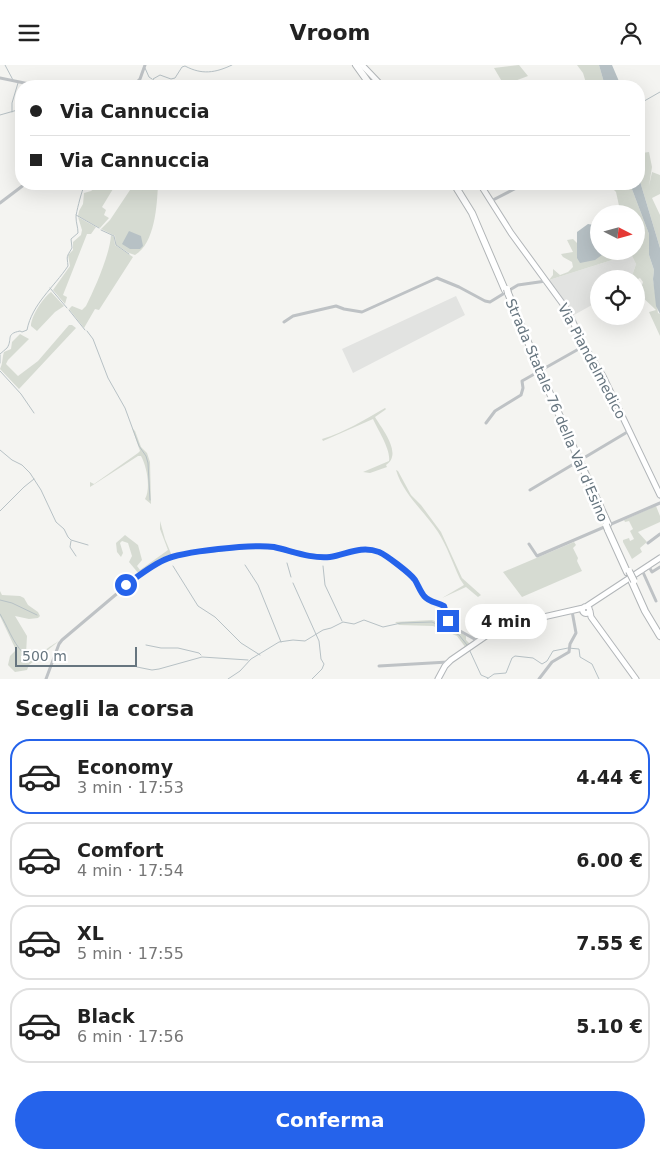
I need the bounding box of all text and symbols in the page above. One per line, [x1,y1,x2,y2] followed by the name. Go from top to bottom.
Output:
[15,19,43,47] icon: menu
[617,19,645,47] icon: person
[289,20,371,45] text: Vroom
[60,100,210,122] text: Via Cannuccia
[60,149,210,171] text: Via Cannuccia
[590,205,645,260] north arrow
[590,205,645,325] map controls
[590,270,645,325] button: locate
[503,296,611,524] street label: Strada Statale 76 della Val d'Esino
[555,301,629,421] street label: Via Piandelmedico
[115,574,137,596] route start
[466,603,548,639] callout: 4 min
[437,610,459,632] route end
[481,612,531,631] text: 4 min
[15,644,138,667] scale bar
[22,648,67,664] text: 500 m
[15,696,194,721] text: Scegli la corsa
[17,754,62,799] icon: car
[77,756,173,778] text: Economy
[576,766,643,788] text: 4.44 €
[77,778,184,797] text: 3 min · 17:53
[17,837,62,882] icon: car
[77,839,164,861] text: Comfort
[576,849,643,871] text: 6.00 €
[77,861,184,880] text: 4 min · 17:54
[17,920,62,965] icon: car
[77,922,104,944] text: XL
[576,932,643,954] text: 7.55 €
[77,944,184,963] text: 5 min · 17:55
[17,1003,62,1048] icon: car
[77,1005,135,1027] text: Black
[576,1015,643,1037] text: 5.10 €
[77,1027,184,1046] text: 6 min · 17:56
[15,1091,645,1149] button: Conferma

